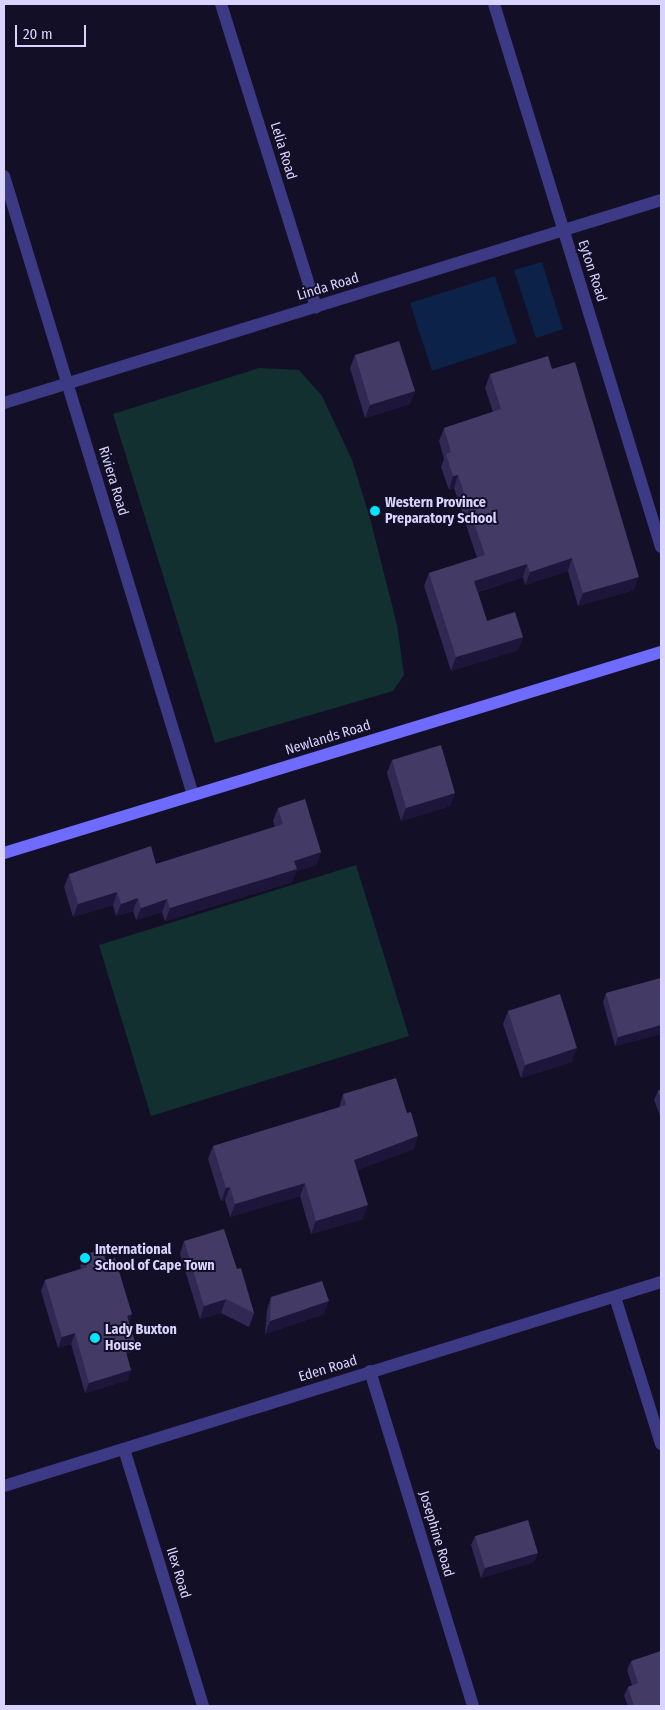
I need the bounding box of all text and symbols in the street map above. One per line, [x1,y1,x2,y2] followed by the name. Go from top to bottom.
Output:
[18,15,89,47] scale bar
[23,25,53,43] text: 20 m
[266,120,300,182] street label: Lelia Road
[574,238,610,304] street label: Eyton Road
[295,270,361,304] street label: Linda Road
[95,444,131,518] street label: Riviera Road
[385,495,497,528] place label: Western Province Preparatory School
[369,505,381,517] marker: Western Province Preparatory School
[283,717,373,759] street label: Newlands Road
[95,1242,215,1274] place label: International School of Cape Town
[79,1252,91,1264] marker: International School of Cape Town
[105,1322,177,1354] place label: Lady Buxton House
[89,1332,101,1344] marker: Lady Buxton House
[297,1352,359,1386] street label: Eden Road
[415,1489,457,1579] street label: Josephine Road
[162,1545,194,1601] street label: Ilex Road

